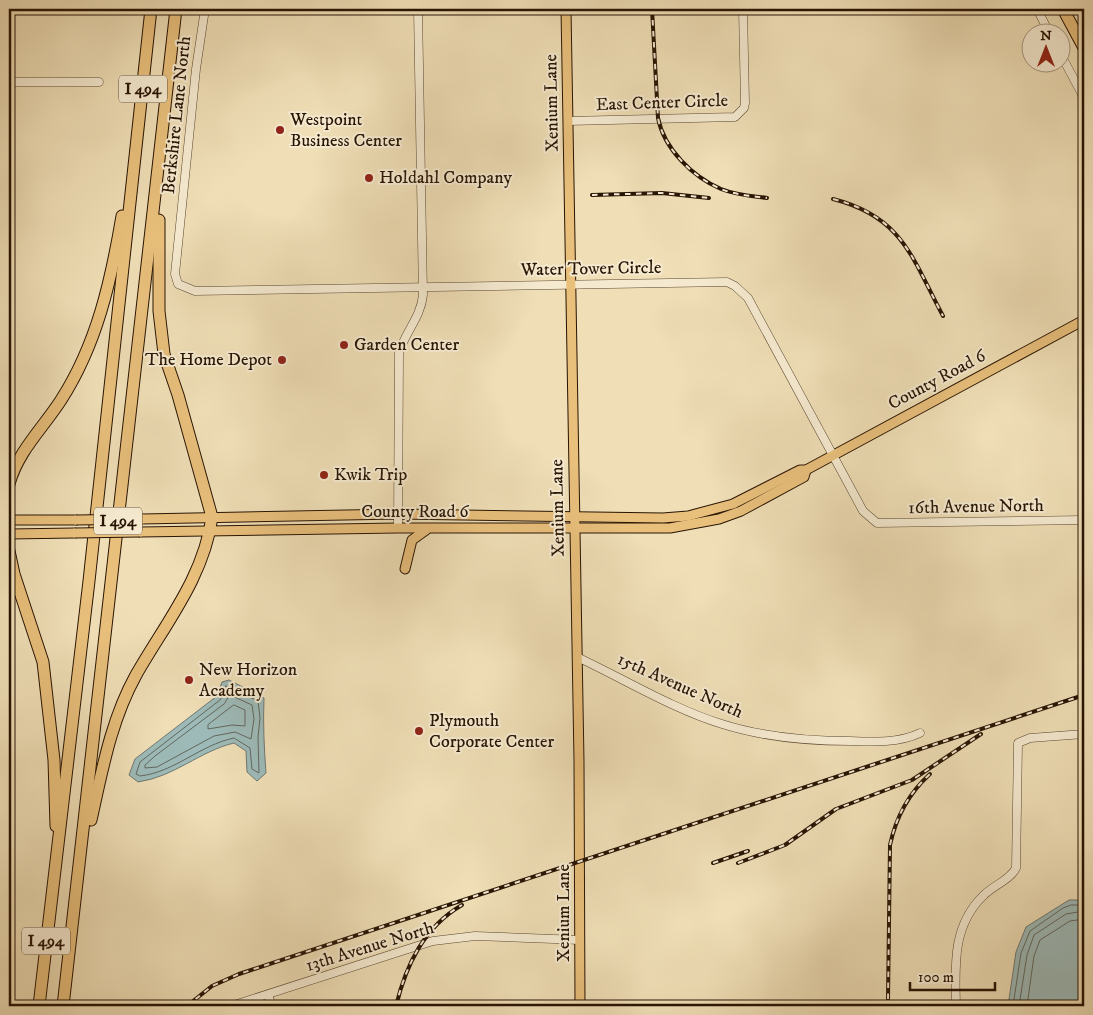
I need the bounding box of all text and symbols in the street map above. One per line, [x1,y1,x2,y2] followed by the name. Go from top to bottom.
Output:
[1020,22,1070,72] north arrow
[1040,27,1052,45] text: N
[158,34,196,195] street label: Berkshire Lane North
[540,54,564,152] street label: Xenium Lane
[119,76,167,102] road number: I 494
[596,90,728,116] street label: East Center Circle
[289,109,402,152] place label: Westpoint Business Center
[274,124,286,136] marker: Westpoint Business Center
[379,167,512,189] place label: Holdahl Company
[363,172,375,184] marker: Holdahl Company
[520,257,661,281] street label: Water Tower Circle
[354,334,460,356] place label: Garden Center
[338,339,350,351] marker: Garden Center
[884,345,990,415] street label: County Road 6
[145,349,272,371] place label: The Home Depot
[276,354,288,366] marker: The Home Depot
[546,459,570,557] street label: Xenium Lane
[334,464,407,486] place label: Kwik Trip
[318,469,330,481] marker: Kwik Trip
[908,495,1045,519] street label: 16th Avenue North
[361,501,469,523] street label: County Road 6
[94,508,142,534] road number: I 494
[614,648,747,724] street label: 15th Avenue North
[199,659,298,702] place label: New Horizon Academy
[183,674,195,686] marker: New Horizon Academy
[429,710,554,753] place label: Plymouth Corporate Center
[413,725,425,737] marker: Plymouth Corporate Center
[553,864,575,962] street label: Xenium Lane
[303,917,437,977] street label: 13th Avenue North
[22,928,70,954] road number: I 494
[910,960,996,992] scale bar
[918,968,954,987] text: 100 m

